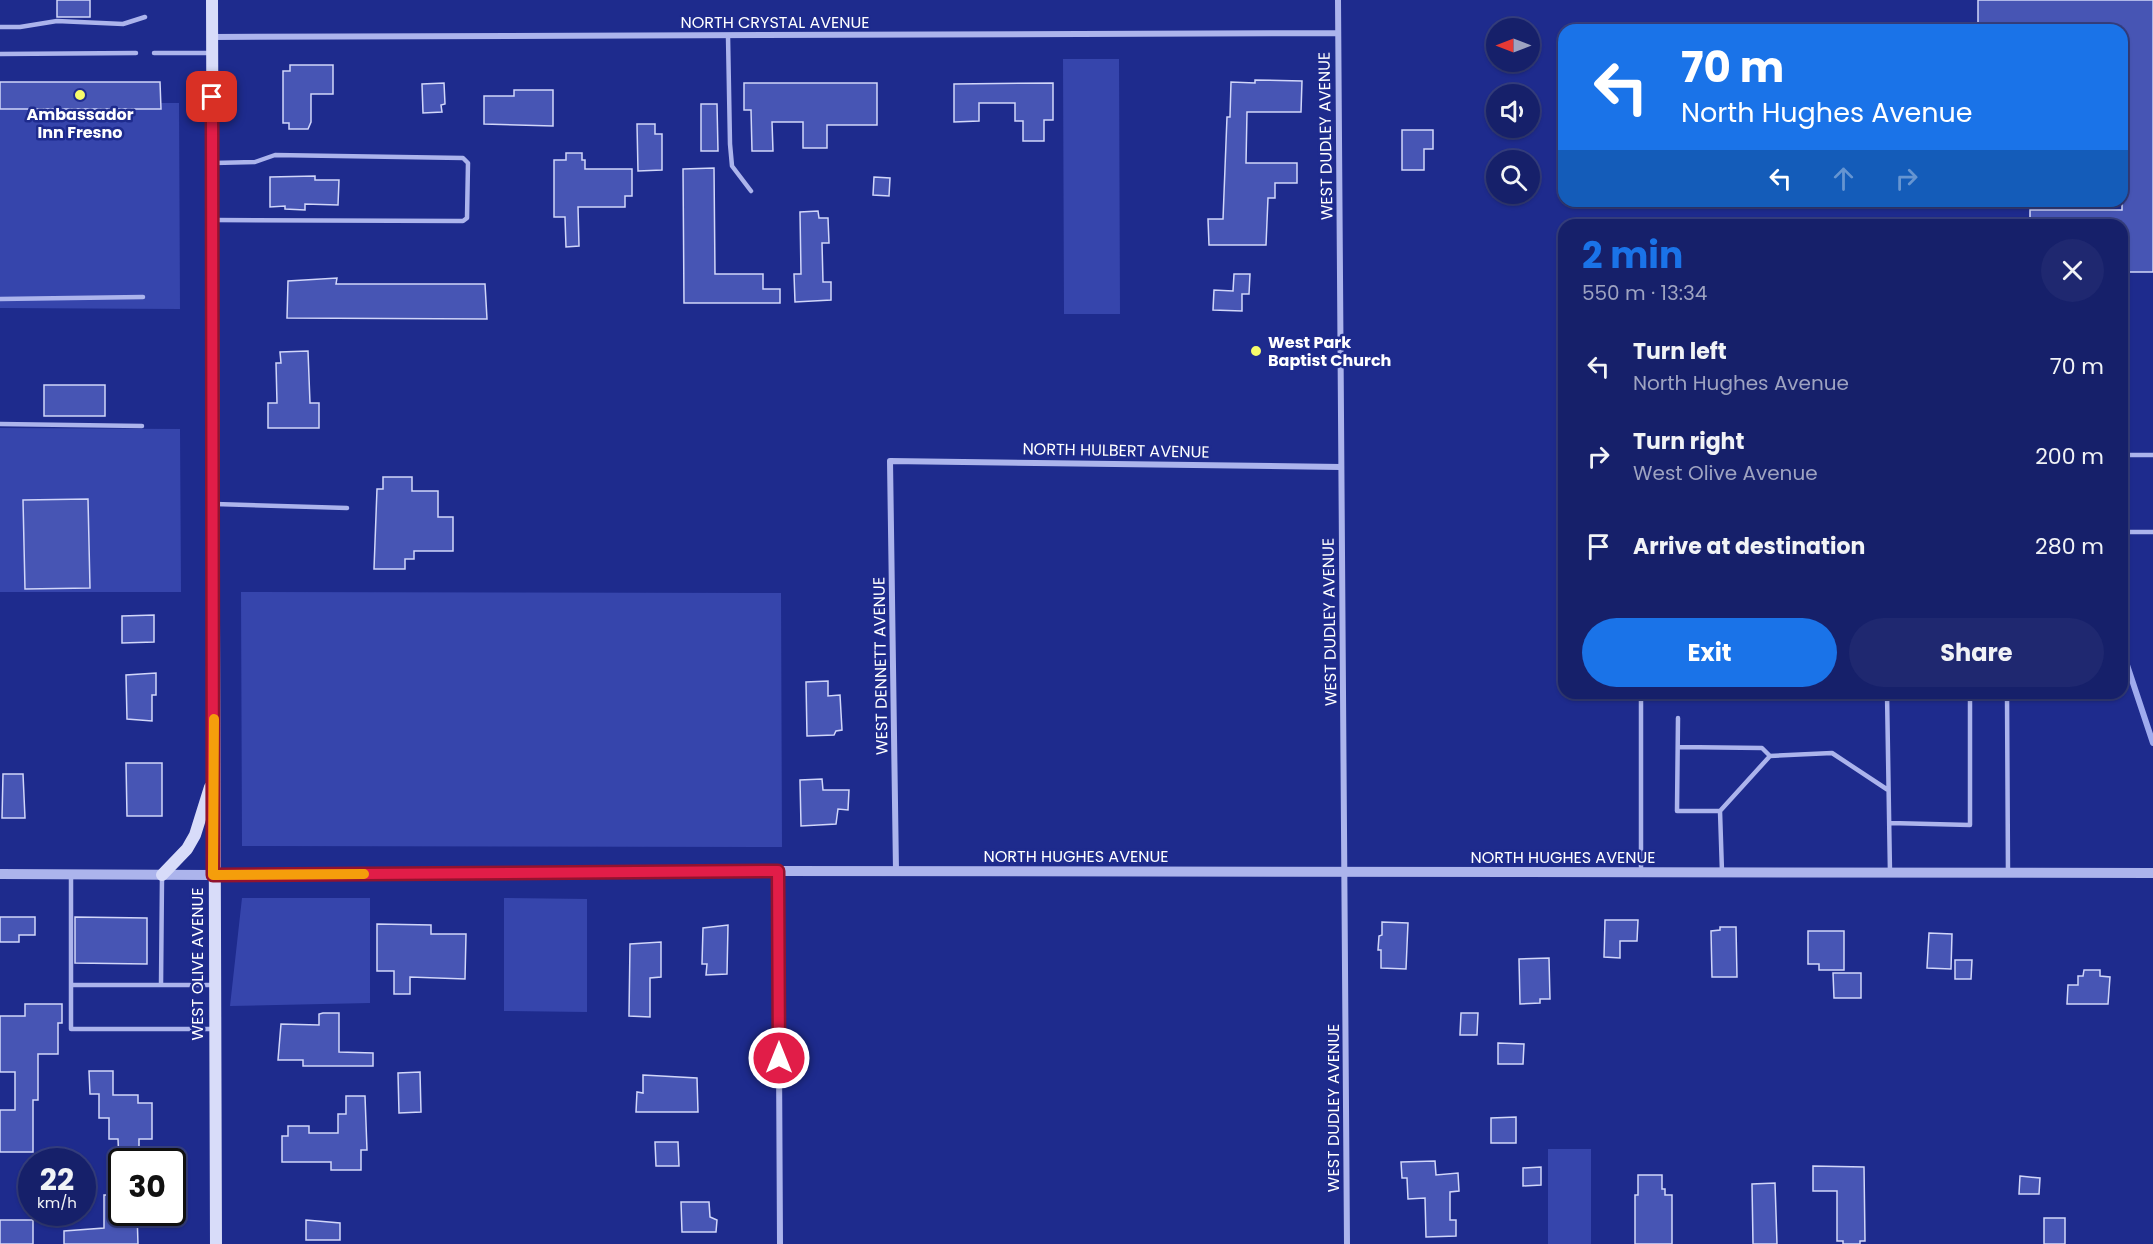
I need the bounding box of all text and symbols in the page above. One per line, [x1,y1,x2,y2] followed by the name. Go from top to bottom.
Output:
[680,11,870,34] street label: NORTH CRYSTAL AVENUE
[1486,18,1540,72] north arrow
[1486,18,1540,204] map controls
[1681,38,1784,97] text: 70 m
[1582,48,1660,126] icon: left
[1313,52,1338,220] street label: WEST DUDLEY AVENUE
[186,71,237,122] pin
[195,80,228,113] icon: arrive
[1486,84,1540,138] button: sound
[73,88,87,102] marker: Ambassador Inn Fresno
[1681,94,1973,131] text: North Hughes Avenue
[26,103,134,144] place label: Ambassador Inn Fresno
[1486,150,1540,204] button: search
[1764,162,1797,195] icon: left
[1827,162,1860,195] icon: ahead
[1890,162,1923,195] icon: right
[1582,230,1683,281] text: 2 min
[2041,239,2104,302] button: close
[1582,279,1707,307] text: 550 m · 13:34
[1268,331,1391,372] place label: West Park Baptist Church
[1633,336,1727,367] text: Turn left
[1249,344,1263,358] marker: West Park Baptist Church
[1582,350,1615,383] icon: left
[2050,351,2104,382] text: 70 m
[1633,369,1849,397] text: North Hughes Avenue
[1633,426,1744,457] text: Turn right
[1022,437,1210,464] street label: NORTH HULBERT AVENUE
[1582,440,1615,473] icon: right
[2035,441,2104,472] text: 200 m
[1633,459,1818,487] text: West Olive Avenue
[1582,530,1615,563] icon: arrive
[1633,531,1865,562] text: Arrive at destination
[2035,531,2104,562] text: 280 m
[1317,538,1342,706] street label: WEST DUDLEY AVENUE
[867,577,894,755] street label: WEST DENNETT AVENUE
[1582,618,1837,687] button: Exit
[1849,618,2104,687] button: Share
[984,845,1168,868] street label: NORTH HUGHES AVENUE
[1471,846,1655,869] street label: NORTH HUGHES AVENUE
[186,888,209,1040] street label: WEST OLIVE AVENUE
[1322,1024,1345,1192] street label: WEST DUDLEY AVENUE
[747,1026,811,1090] position arrow
[108,1148,186,1226] speed limit sign: 30
[40,1158,74,1201] text: 22
[37,1192,77,1213] text: km/h

